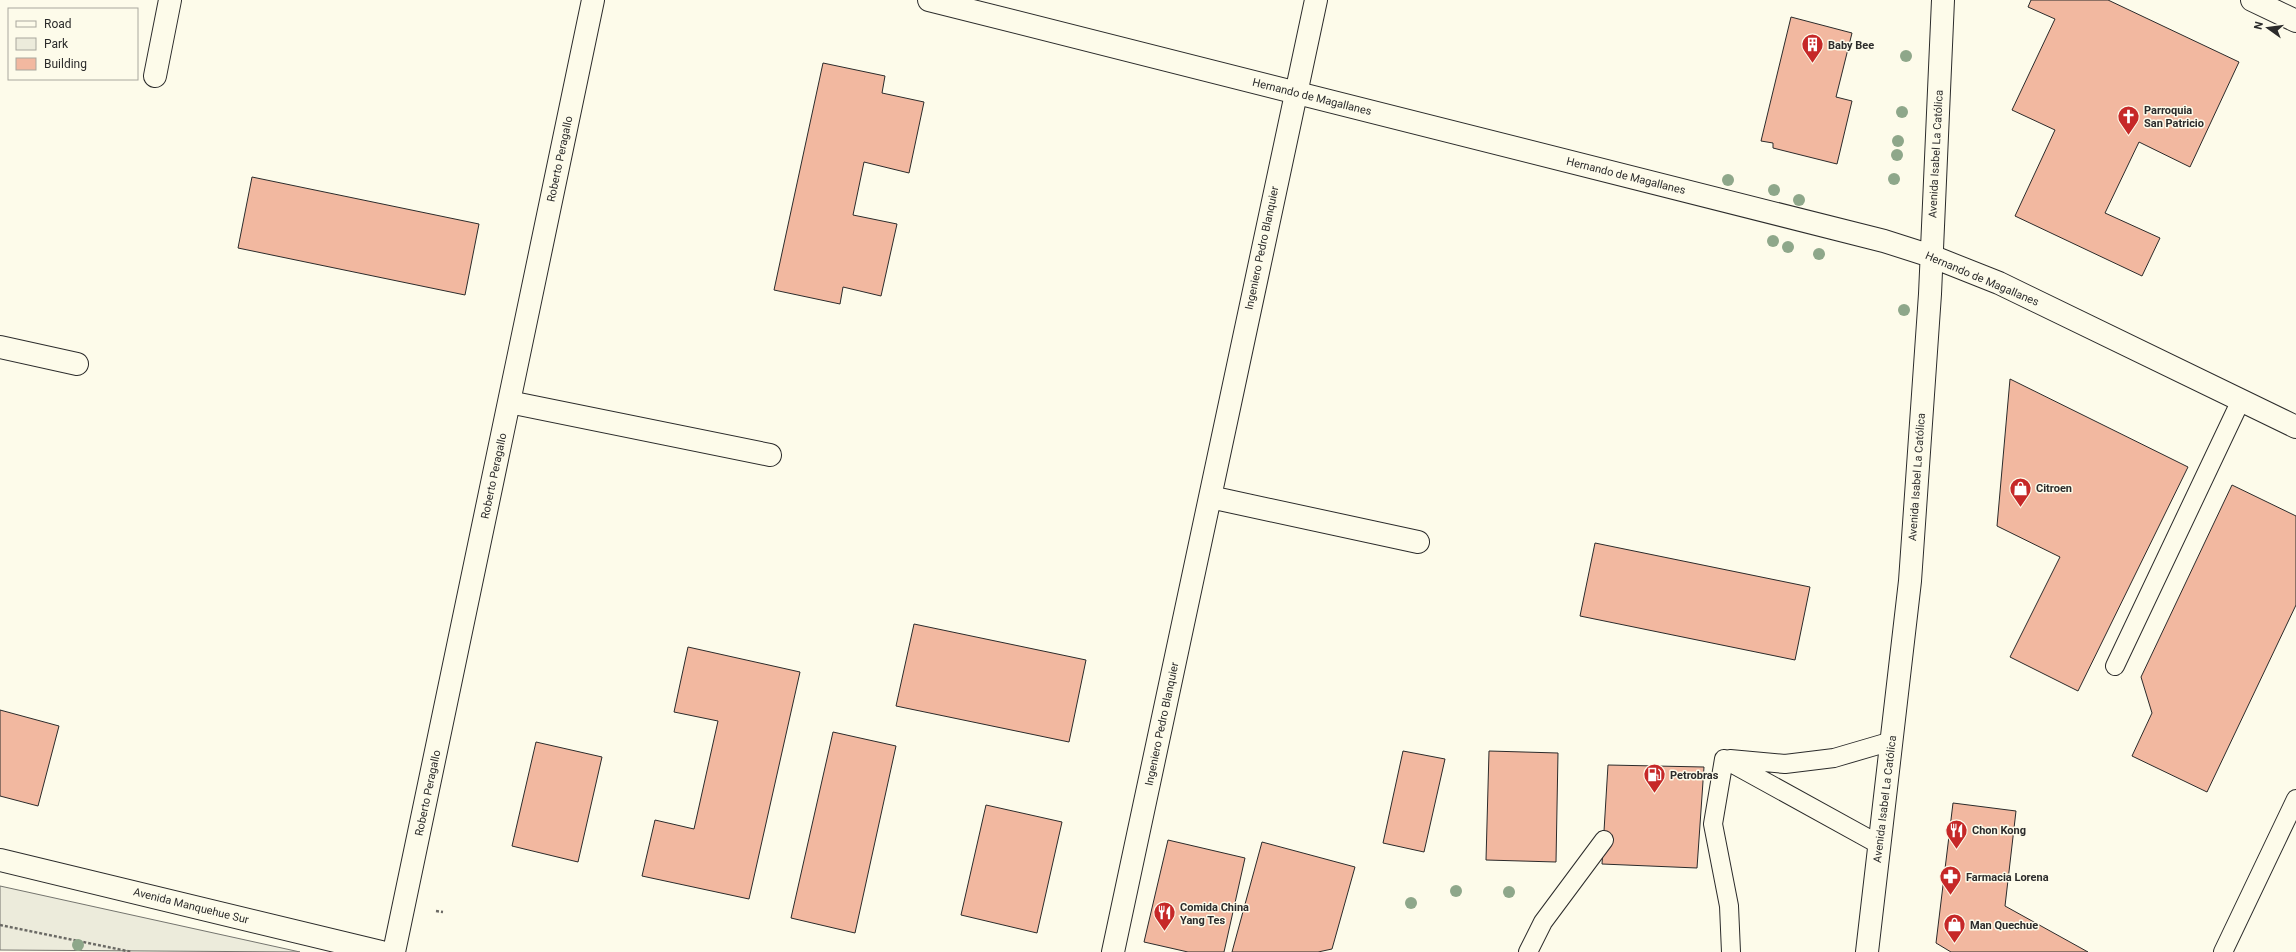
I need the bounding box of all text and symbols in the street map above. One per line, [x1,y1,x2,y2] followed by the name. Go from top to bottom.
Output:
[8,8,138,80] legend
[2248,8,2288,48] north arrow
[44,17,72,31] text: Road
[2252,20,2266,31] text: N
[1799,32,1825,65] building icon: Baby Bee
[44,37,69,51] text: Park
[1828,39,1874,52] place label: Baby Bee
[44,57,87,71] text: Building
[1251,76,1373,118] street label: Hernando de Magallanes
[1926,90,1946,218] street label: Avenida Isabel La Católica
[2115,103,2141,136] church icon: Parroquia San Patricio
[2144,104,2204,130] place label: Parroquia San Patricio
[545,115,575,203] street label: Roberto Peragallo
[1565,155,1687,197] street label: Hernando de Magallanes
[1243,185,1282,311] street label: Ingeniero Pedro Blanquier
[1923,249,2041,309] street label: Hernando de Magallanes
[1906,413,1928,541] street label: Avenida Isabel La Católica
[479,432,509,520] street label: Roberto Peragallo
[2007,475,2033,508] shop icon: Citroen
[2036,482,2072,495] place label: Citroen
[1143,661,1182,787] street label: Ingeniero Pedro Blanquier
[1871,734,1899,864] street label: Avenida Isabel La Católica
[413,749,443,837] street label: Roberto Peragallo
[1641,762,1667,795] fuel station icon: Petrobras
[1670,769,1719,782] place label: Petrobras
[1943,817,1969,850] restaurant icon: Chon Kong
[1972,824,2026,837] place label: Chon Kong
[1937,864,1963,897] pharmacy icon: Farmacia Lorena
[1966,871,2049,884] place label: Farmacia Lorena
[132,885,250,927] street label: Avenida Manquehue Sur
[1152,900,1178,933] restaurant icon: Comida China Yang Tes
[1180,901,1249,927] place label: Comida China Yang Tes
[1941,912,1967,945] shop icon: Man Quechue
[1970,919,2038,932] place label: Man Quechue

